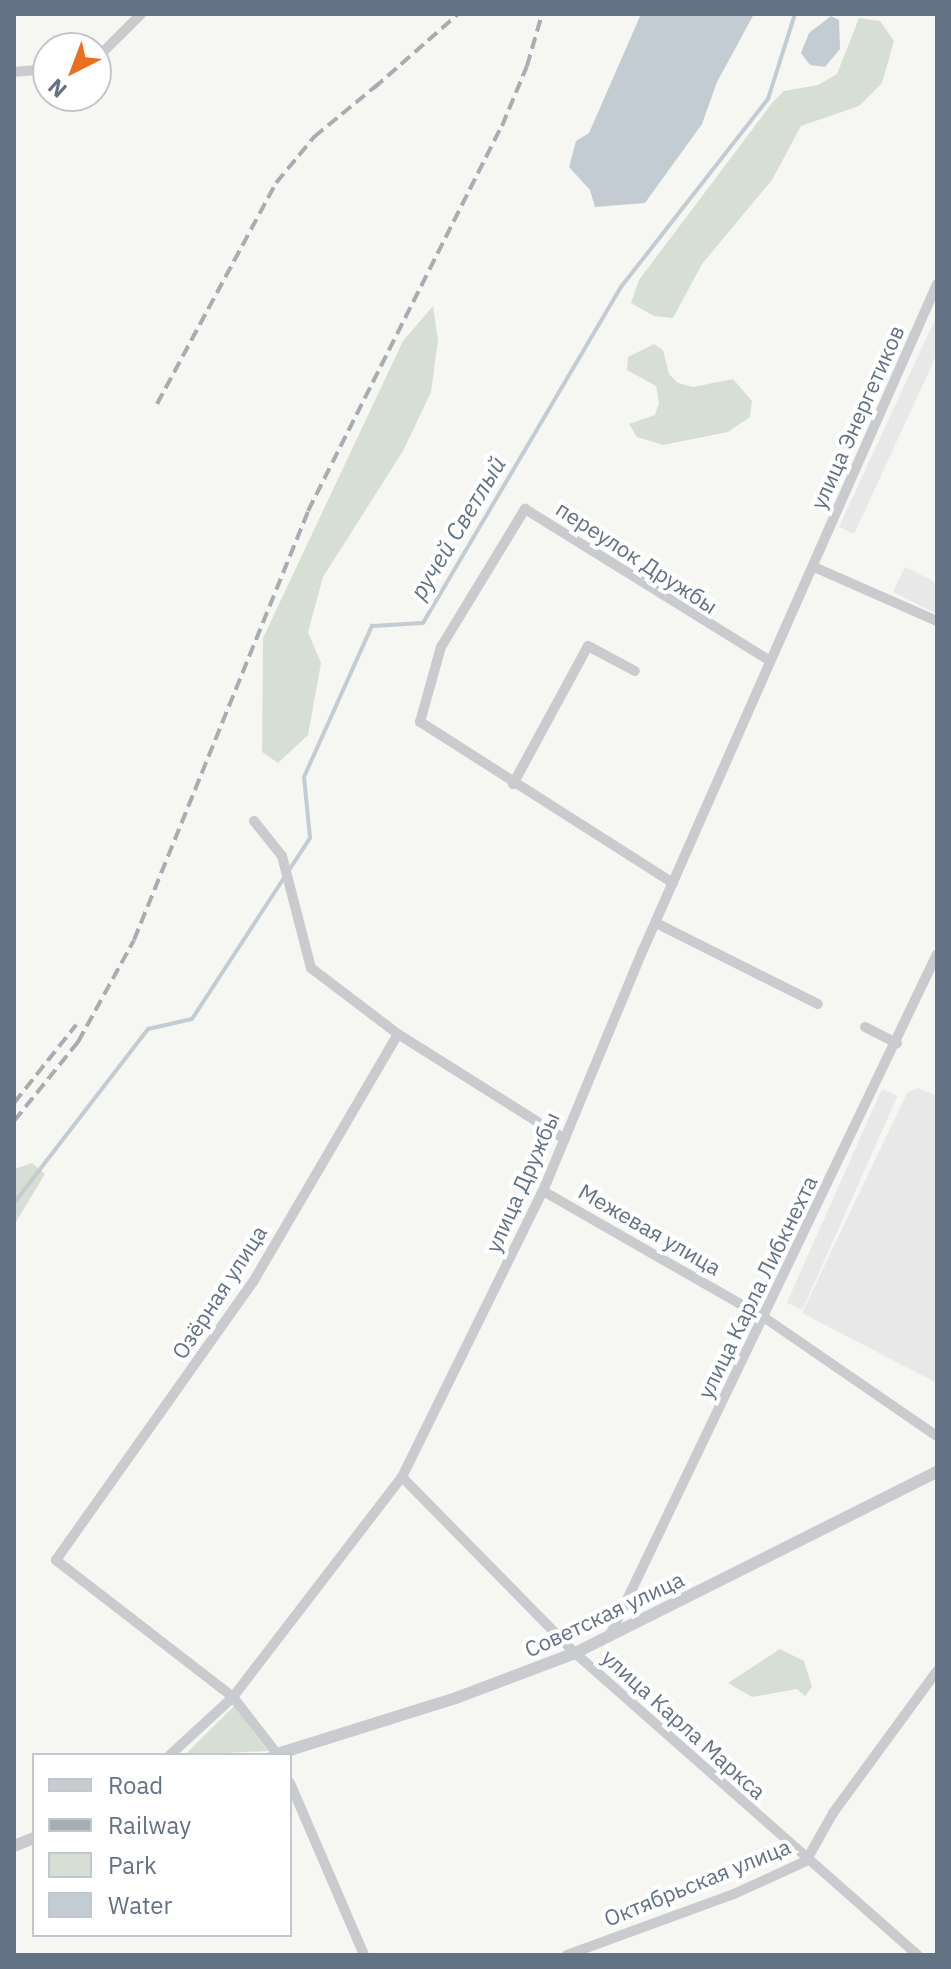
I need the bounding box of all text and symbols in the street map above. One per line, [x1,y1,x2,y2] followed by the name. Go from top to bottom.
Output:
[32,32,112,112] north arrow
[41,73,73,105] text: N
[805,321,909,513] street label: улица Энергетиков
[404,451,512,605] water label: ручей Светлый
[551,495,723,619] street label: переулок Дружбы
[479,1108,565,1256] street label: улица Дружбы
[692,1171,822,1403] street label: улица Карла Либкнехта
[574,1178,726,1280] street label: Межевая улица
[166,1220,272,1364] street label: Озёрная улица
[520,1566,688,1662] street label: Советская улица
[597,1643,771,1805] street label: улица Карла Маркса
[32,1753,292,1937] legend
[108,1769,163,1801] text: Road
[108,1809,191,1841] text: Railway
[600,1833,794,1931] street label: Октябрьская улица
[108,1849,157,1881] text: Park
[108,1889,172,1921] text: Water

